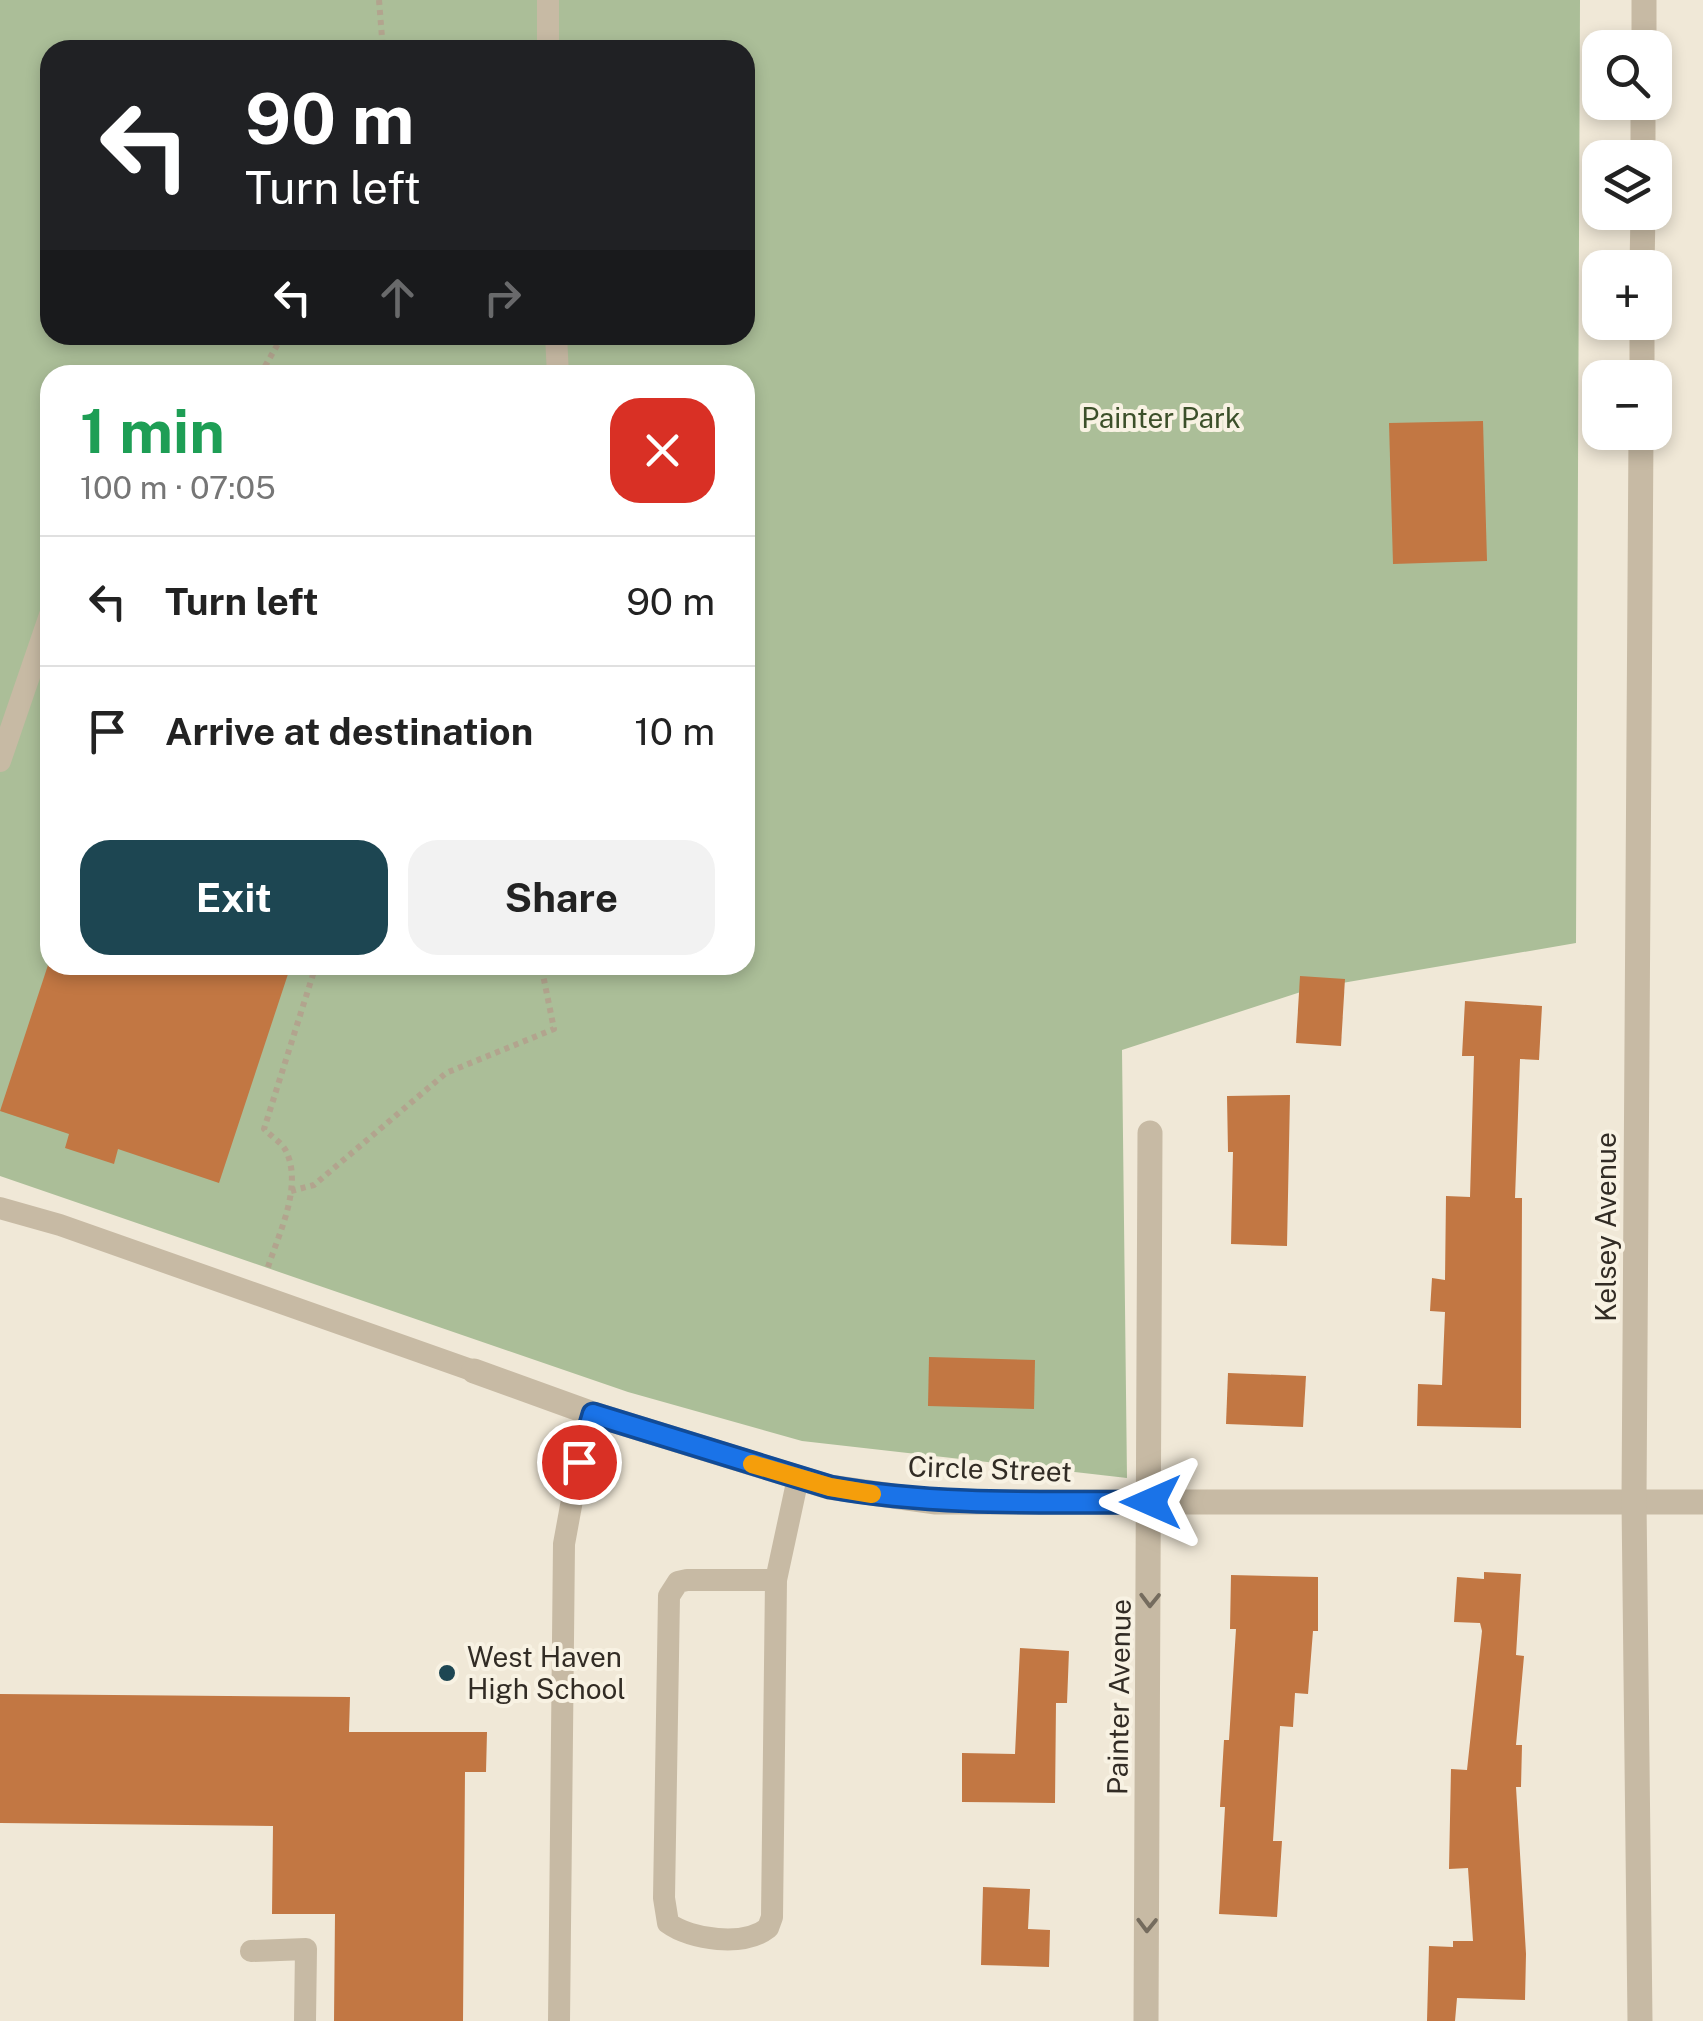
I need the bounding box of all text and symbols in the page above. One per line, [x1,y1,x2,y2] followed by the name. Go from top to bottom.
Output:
[1582,30,1672,450] map controls
[1582,30,1672,120] button: search
[245,77,415,160] text: 90 m
[80,80,210,210] icon: left
[1582,140,1672,230] button: layers
[245,161,421,214] text: Turn left
[1582,250,1672,340] button: +
[265,270,320,325] icon: left
[370,270,425,325] icon: ahead
[475,270,530,325] icon: right
[1582,360,1672,450] button: −
[80,396,225,467] text: 1 min
[610,398,715,503] button: close
[1081,401,1241,434] park label: Painter Park
[80,469,276,506] text: 100 m · 07:05
[80,574,135,629] icon: left
[165,579,319,624] text: Turn left
[626,579,715,624] text: 90 m
[80,704,135,759] icon: arrive
[165,709,533,754] text: Arrive at destination
[634,709,715,754] text: 10 m
[80,840,388,955] button: Exit
[408,840,715,955] button: Share
[1589,1132,1622,1322] street label: Kelsey Avenue
[537,1420,622,1505] pin
[552,1435,607,1490] icon: arrive
[907,1449,1073,1488] street label: Circle Street
[1099,1450,1203,1554] position arrow
[1139,1592,1161,1608] one-way arrow
[1100,1599,1137,1795] street label: Painter Avenue
[467,1640,626,1705] place label: West Haven High School
[436,1662,458,1684] marker: West Haven High School
[1136,1918,1158,1933] one-way arrow

